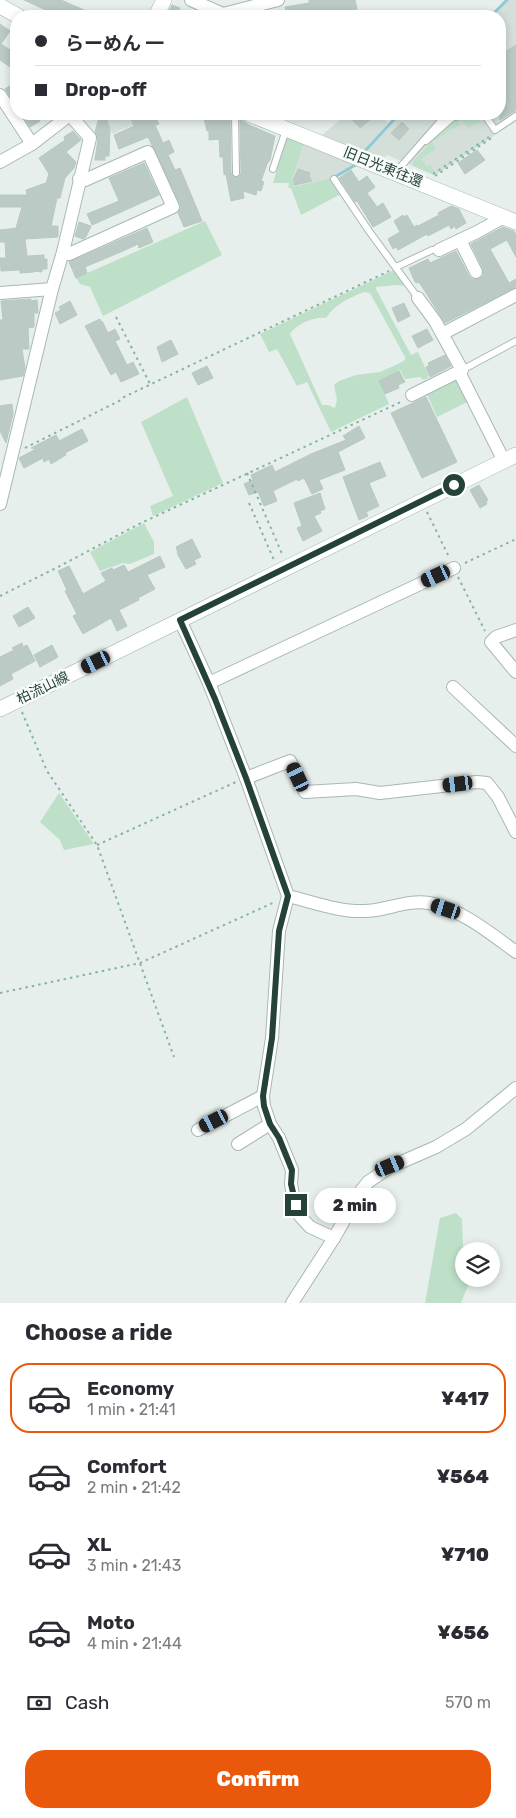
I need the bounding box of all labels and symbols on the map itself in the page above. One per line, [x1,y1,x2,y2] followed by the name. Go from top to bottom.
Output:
[341,143,425,191] street label: 旧日光東往還
[443,474,465,496] route start
[419,563,452,589] car
[79,649,112,675] car
[14,668,72,708] street label: 柏流山線
[284,760,311,794] car
[442,775,473,793] car
[429,897,462,921] car
[197,1108,230,1134] car
[373,1153,406,1179] car
[314,1188,396,1222] callout: 2 min
[285,1194,307,1216] route end

